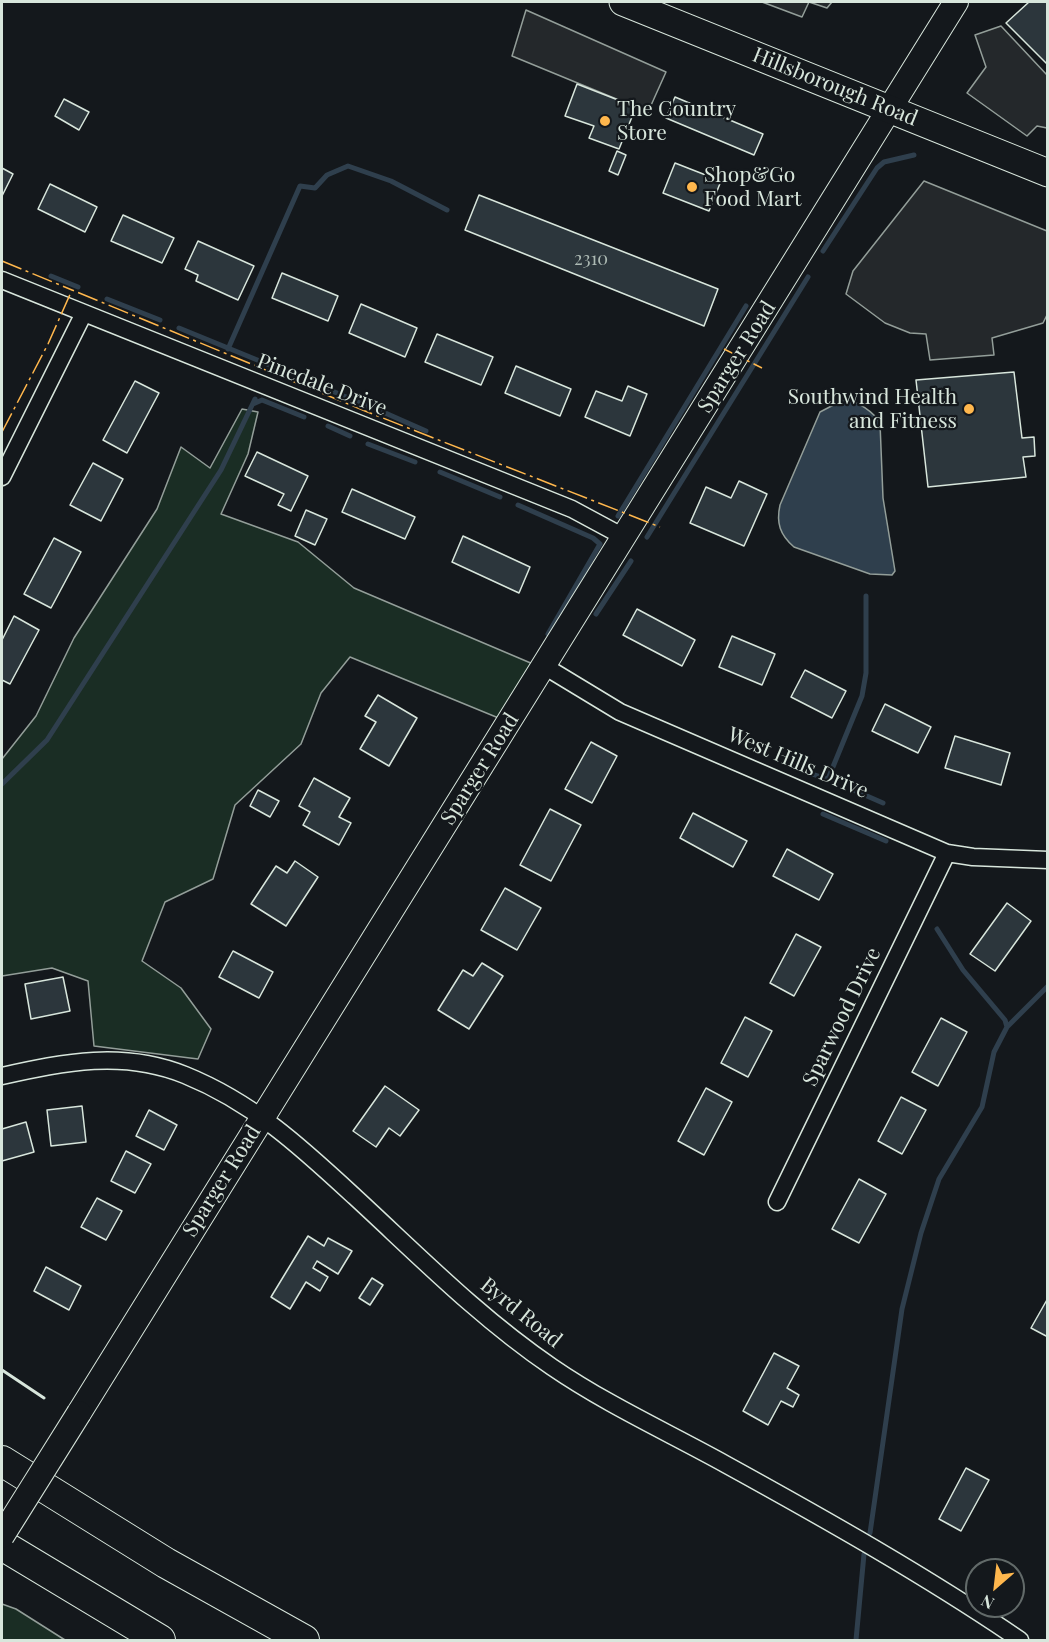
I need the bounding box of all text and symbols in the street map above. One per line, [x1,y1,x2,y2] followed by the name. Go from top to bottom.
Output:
[749,42,921,132] street label: Hillsborough Road
[617,96,736,146] place label: The Country Store
[598,114,612,128] marker: The Country Store
[704,162,801,212] place label: Shop&Go Food Mart
[685,180,699,194] marker: Shop&Go Food Mart
[574,248,608,270] house number: 2310
[693,296,781,418] street label: Sparger Road
[253,349,391,421] street label: Pinedale Drive
[788,384,957,434] place label: Southwind Health and Fitness
[962,402,976,416] marker: Southwind Health and Fitness
[436,708,524,830] street label: Sparger Road
[724,722,872,804] street label: West Hills Drive
[798,944,886,1090] street label: Sparwood Drive
[178,1120,266,1242] street label: Sparger Road
[475,1273,567,1353] street label: Byrd Road
[965,1558,1025,1618] north arrow
[977,1591,997,1615] text: N

